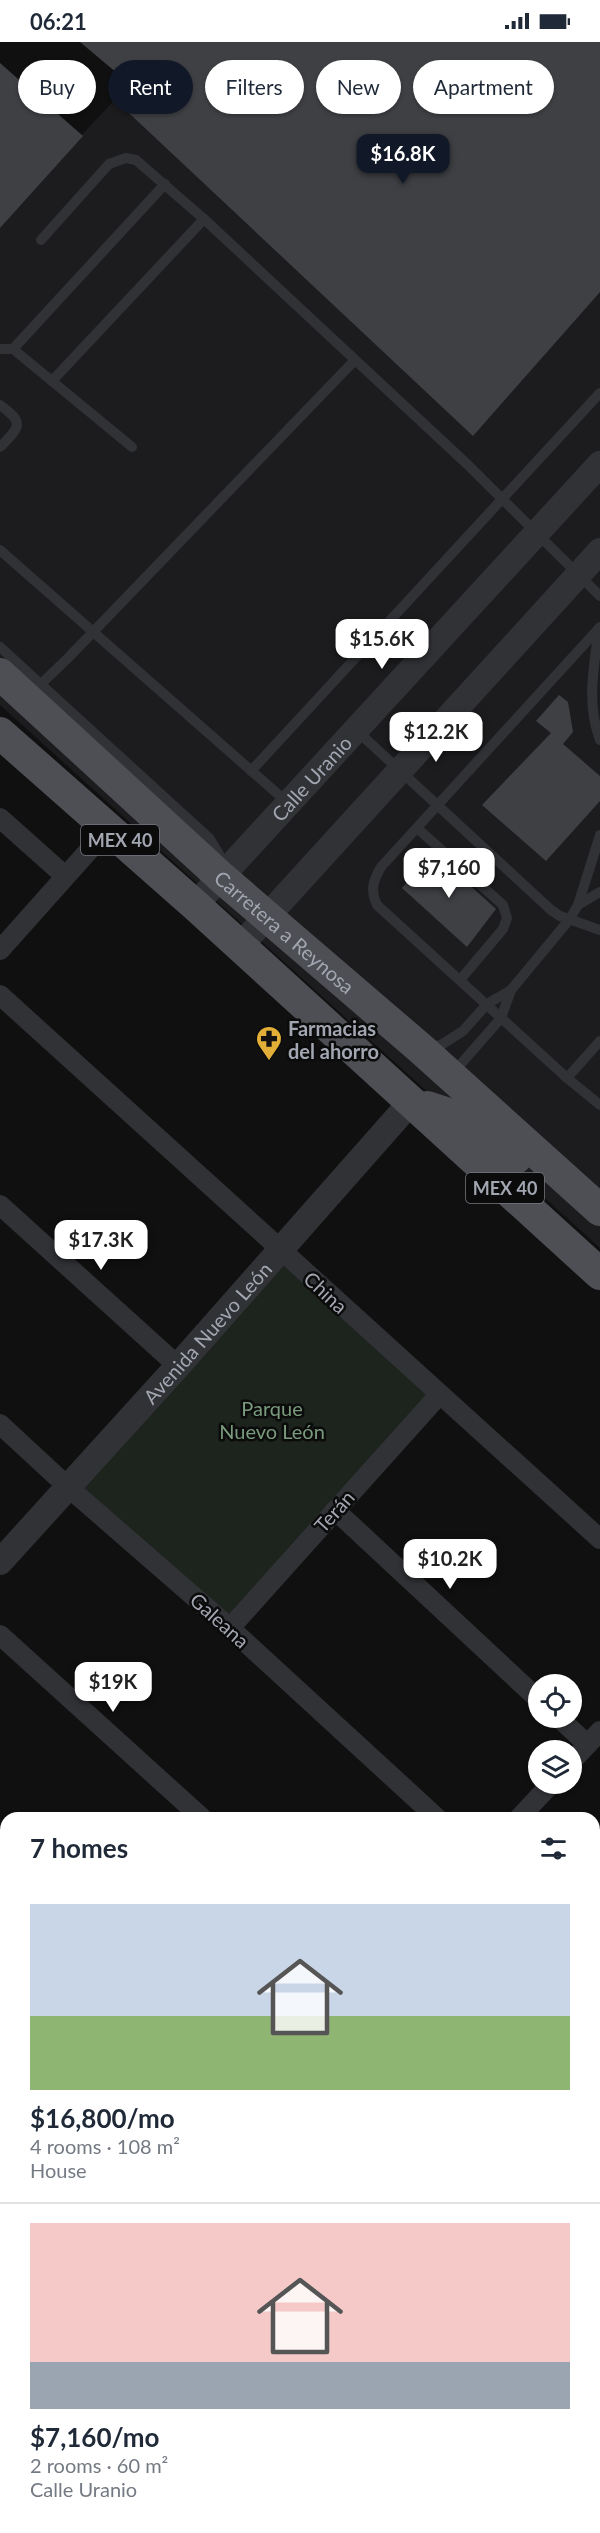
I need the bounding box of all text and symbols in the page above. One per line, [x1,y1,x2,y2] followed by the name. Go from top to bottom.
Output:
[30,8,87,35] text: 06:21
[18,60,96,114] chip: Buy
[108,60,193,114] chip: Rent
[205,60,304,114] chip: Filters
[316,60,401,114] chip: New
[413,60,554,114] chip: Apartment
[354,134,452,185] pin: $16.8K
[371,141,435,165] text: $16.8K
[333,619,431,670] pin: $15.6K
[350,626,414,650] text: $15.6K
[387,712,485,763] pin: $12.2K
[404,719,468,743] text: $12.2K
[266,731,356,826] street label: Calle Uranio
[81,825,159,855] road number: MEX 40
[400,848,498,899] pin: $7,160
[418,855,480,879] text: $7,160
[210,865,359,998] street label: Carretera a Reynosa
[288,1016,379,1063] place label: Farmacias del ahorro
[254,1024,284,1062] pharmacy icon: Farmacias del ahorro
[466,1173,544,1203] road number: MEX 40
[52,1220,150,1271] pin: $17.3K
[69,1227,133,1251] text: $17.3K
[138,1257,276,1408] street label: Avenida Nuevo León
[299,1266,353,1318] street label: China
[219,1396,325,1443] park label: Parque Nuevo León
[309,1485,359,1537] street label: Terán
[401,1539,499,1590] pin: $10.2K
[418,1546,482,1570] text: $10.2K
[186,1587,254,1653] street label: Galeana
[77,1662,149,1713] pin: $19K
[89,1669,137,1693] text: $19K
[528,1674,582,1794] map controls
[528,1674,582,1728] button: locate
[528,1740,582,1794] button: layers
[30,1832,128,1864] text: 7 homes
[537,1832,570,1865] icon: filters
[246,1943,354,2051] icon: home
[30,2102,175,2134] text: $16,800/mo
[30,2134,180,2158] text: 4 rooms · 108 m²
[30,2158,87,2182] text: House
[246,2262,354,2370] icon: home
[30,2421,160,2453] text: $7,160/mo
[30,2453,168,2477] text: 2 rooms · 60 m²
[30,2477,137,2501] text: Calle Uranio

